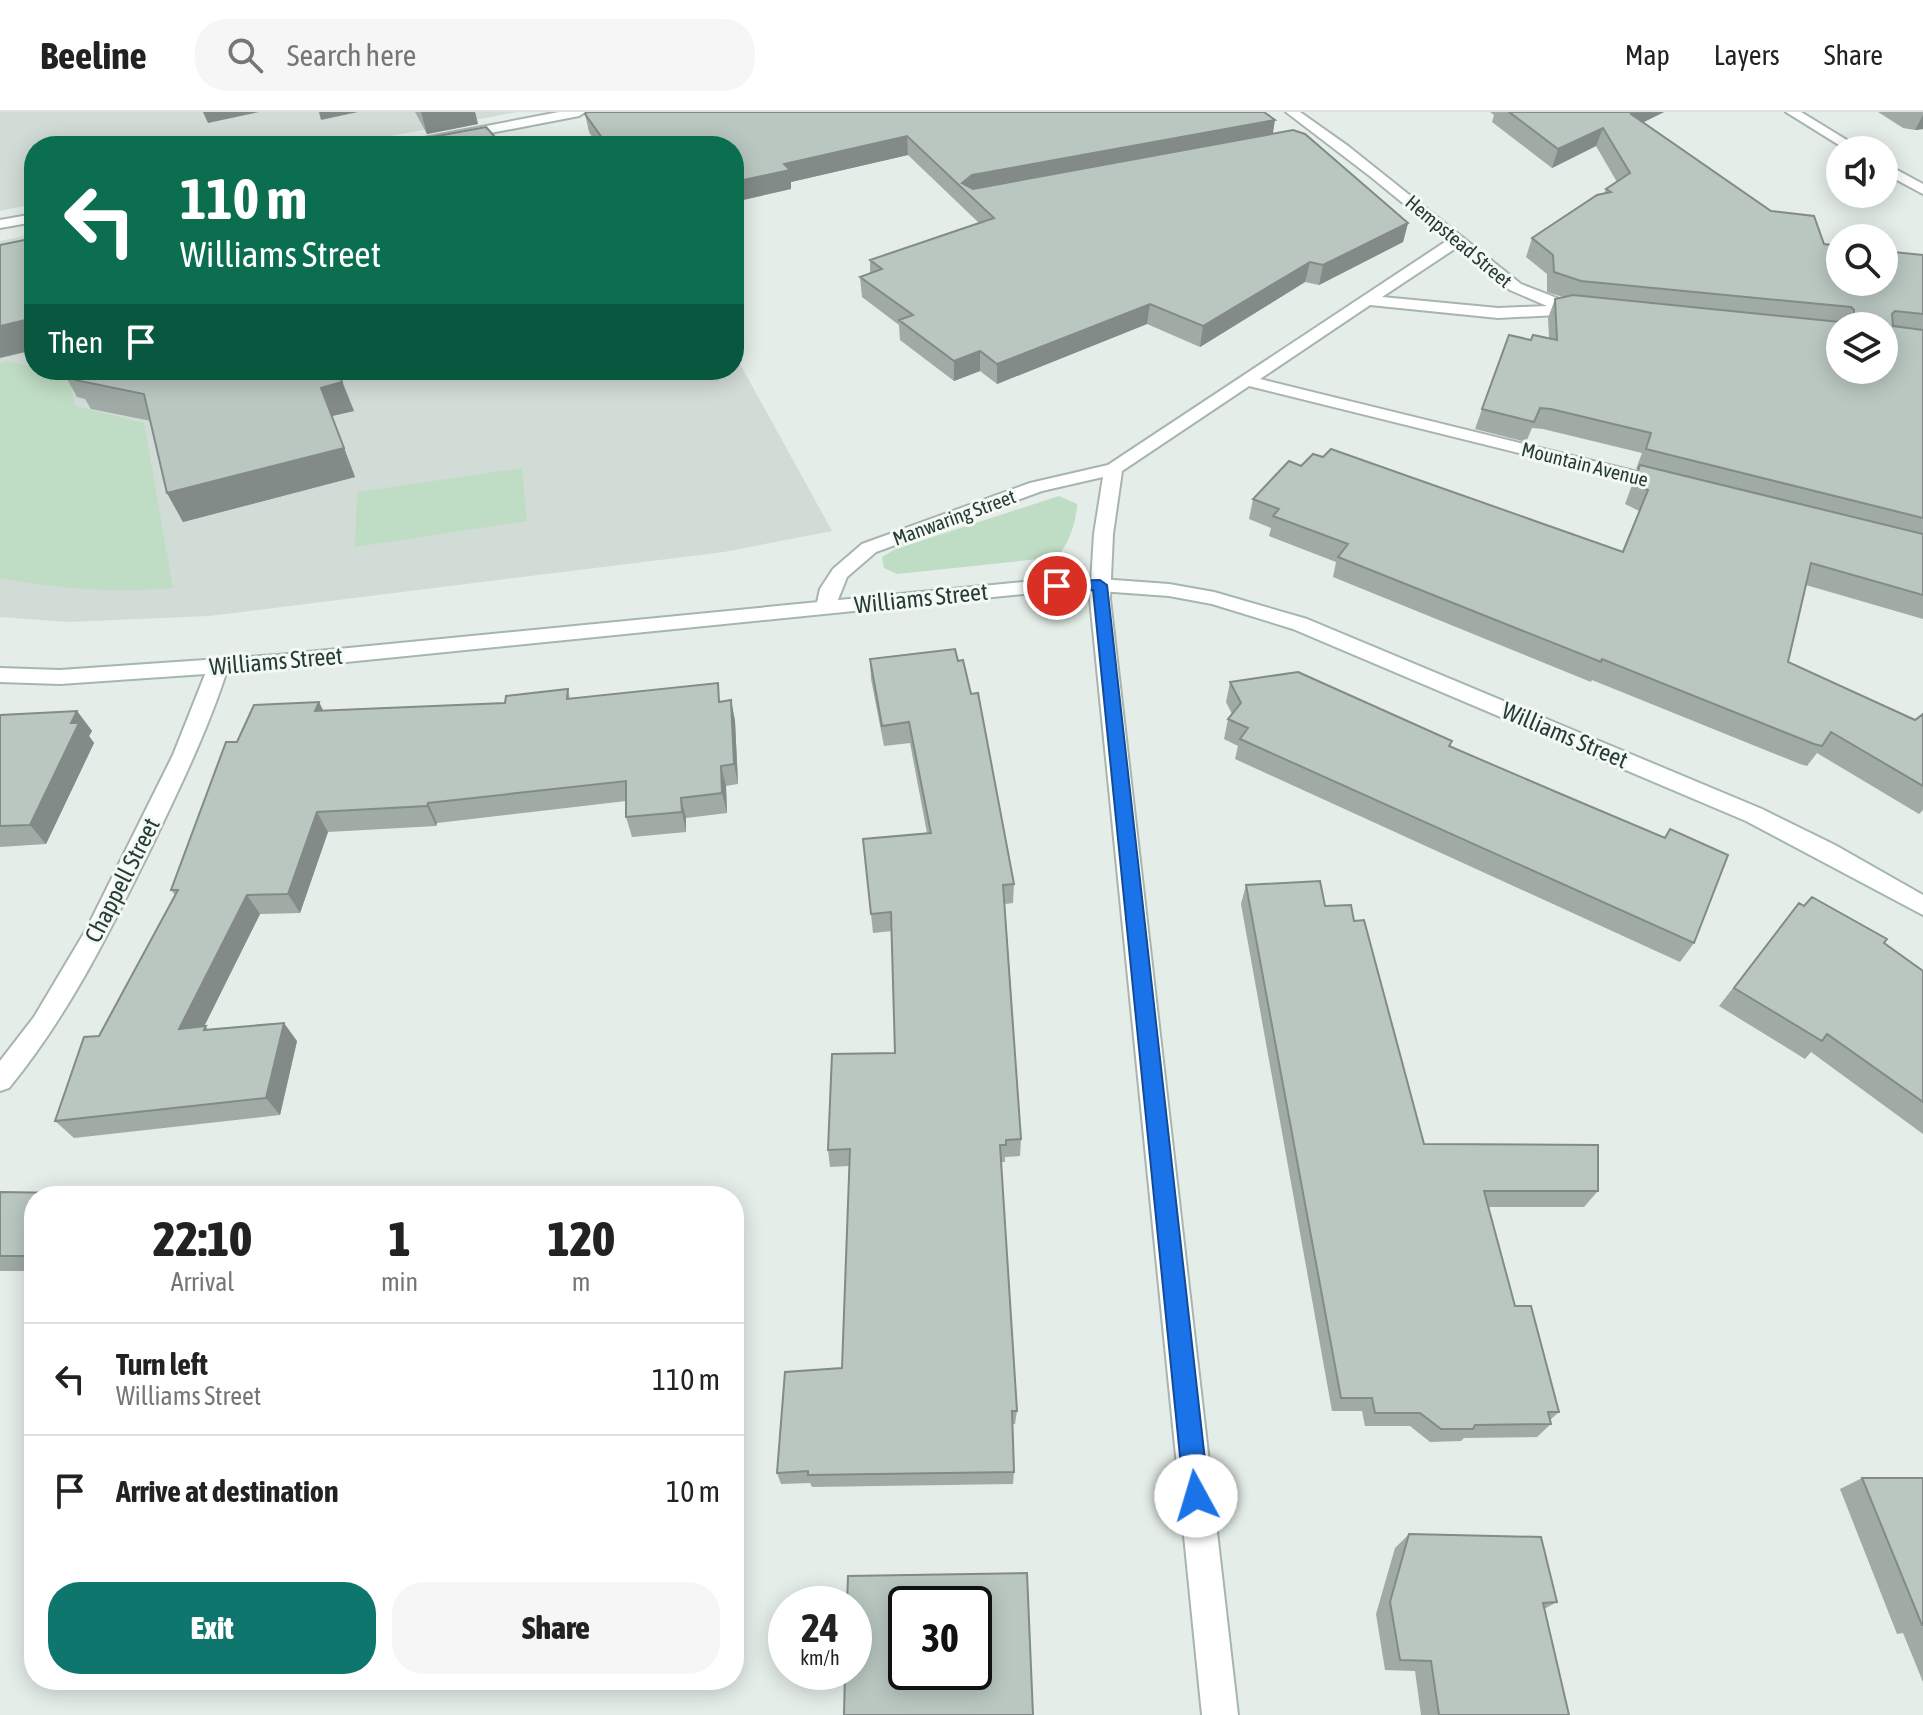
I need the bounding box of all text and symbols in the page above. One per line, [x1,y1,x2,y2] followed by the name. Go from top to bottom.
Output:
[195,19,755,91] search box
[223,33,267,77] icon: search
[40,34,147,77] text: Beeline
[287,38,416,72] text: Search here
[1625,39,1670,71] text: Map
[1714,39,1780,71] text: Layers
[1824,39,1883,71] text: Share
[1826,136,1898,384] map controls
[1826,136,1898,208] button: sound
[180,167,307,231] text: 110 m
[48,168,152,272] icon: left
[1401,190,1517,292] street label: Hempstead Street
[1826,224,1898,296] button: search
[180,233,381,275] text: Williams Street
[1826,312,1898,384] button: layers
[119,320,163,364] icon: arrive
[48,325,103,359] text: Then
[1519,437,1651,491] street label: Mountain Avenue
[890,484,1019,550] street label: Manwaring Street
[1023,552,1091,620] pin
[1035,564,1079,608] icon: arrive
[853,578,989,618] street label: Williams Street
[208,642,344,680] street label: Williams Street
[1498,696,1632,774] street label: Williams Street
[79,813,165,947] street label: Chappell Street
[153,1211,252,1266] text: 22:10
[388,1211,411,1266] text: 1
[547,1211,615,1266] text: 120
[171,1267,234,1297] text: Arrival
[381,1267,418,1297] text: min
[572,1267,590,1297] text: m
[116,1347,208,1381] text: Turn left
[48,1357,92,1401] icon: left
[652,1362,720,1396] text: 110 m
[116,1381,261,1411] text: Williams Street
[1154,1454,1238,1538] position arrow
[48,1469,92,1513] icon: arrive
[116,1474,338,1508] text: Arrive at destination
[666,1474,720,1508] text: 10 m
[48,1582,376,1674] button: Exit
[392,1582,720,1674] button: Share
[888,1586,992,1690] speed limit sign: 30
[801,1605,839,1650] text: 24
[800,1646,840,1669] text: km/h

